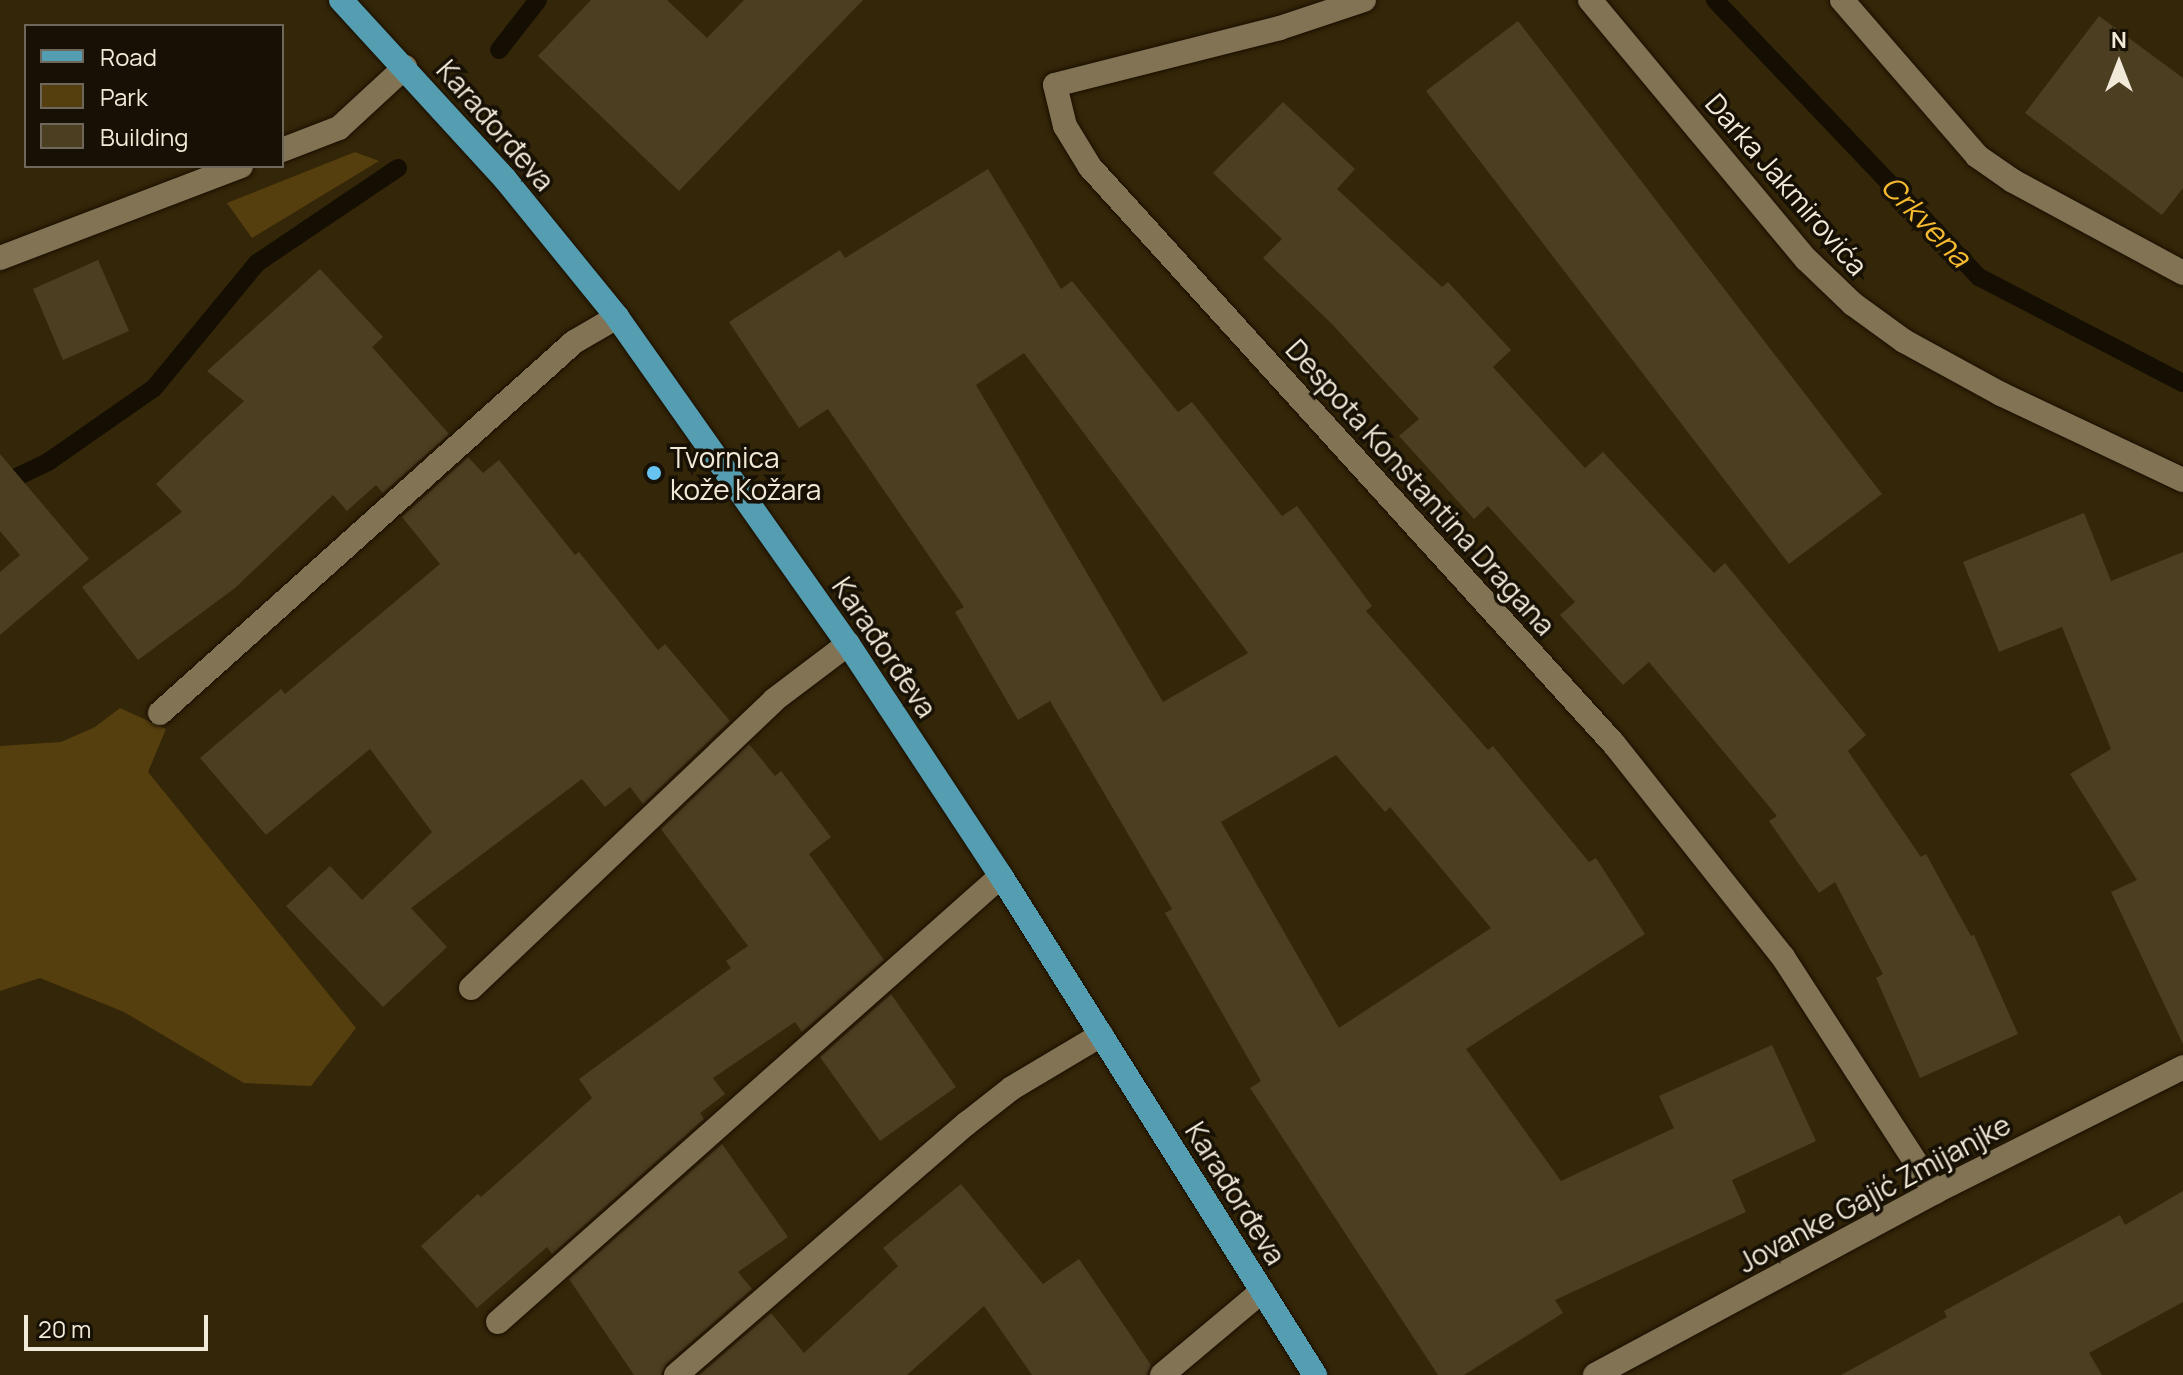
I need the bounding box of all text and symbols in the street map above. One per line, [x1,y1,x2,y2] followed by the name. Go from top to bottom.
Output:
[24,24,284,168] legend
[2079,24,2159,104] north arrow
[2111,25,2127,55] text: N
[100,40,157,73] text: Road
[430,53,562,197] street label: Karađorđeva
[100,80,148,113] text: Park
[1699,86,1875,282] street label: Darka Jakmirovića
[100,120,188,153] text: Building
[1874,168,1978,274] water label: Crkvena
[1279,332,1563,642] street label: Despota Konstantina Dragana
[670,440,821,506] place label: Tvornica kože Kožara
[645,464,663,482] marker: Tvornica kože Kožara
[826,571,944,723] street label: Karađorđeva
[1732,1107,2016,1279] street label: Jovanke Gajić Zmijanjke
[1179,1115,1293,1271] street label: Karađorđeva
[28,1299,212,1349] scale bar
[38,1312,91,1345] text: 20 m

